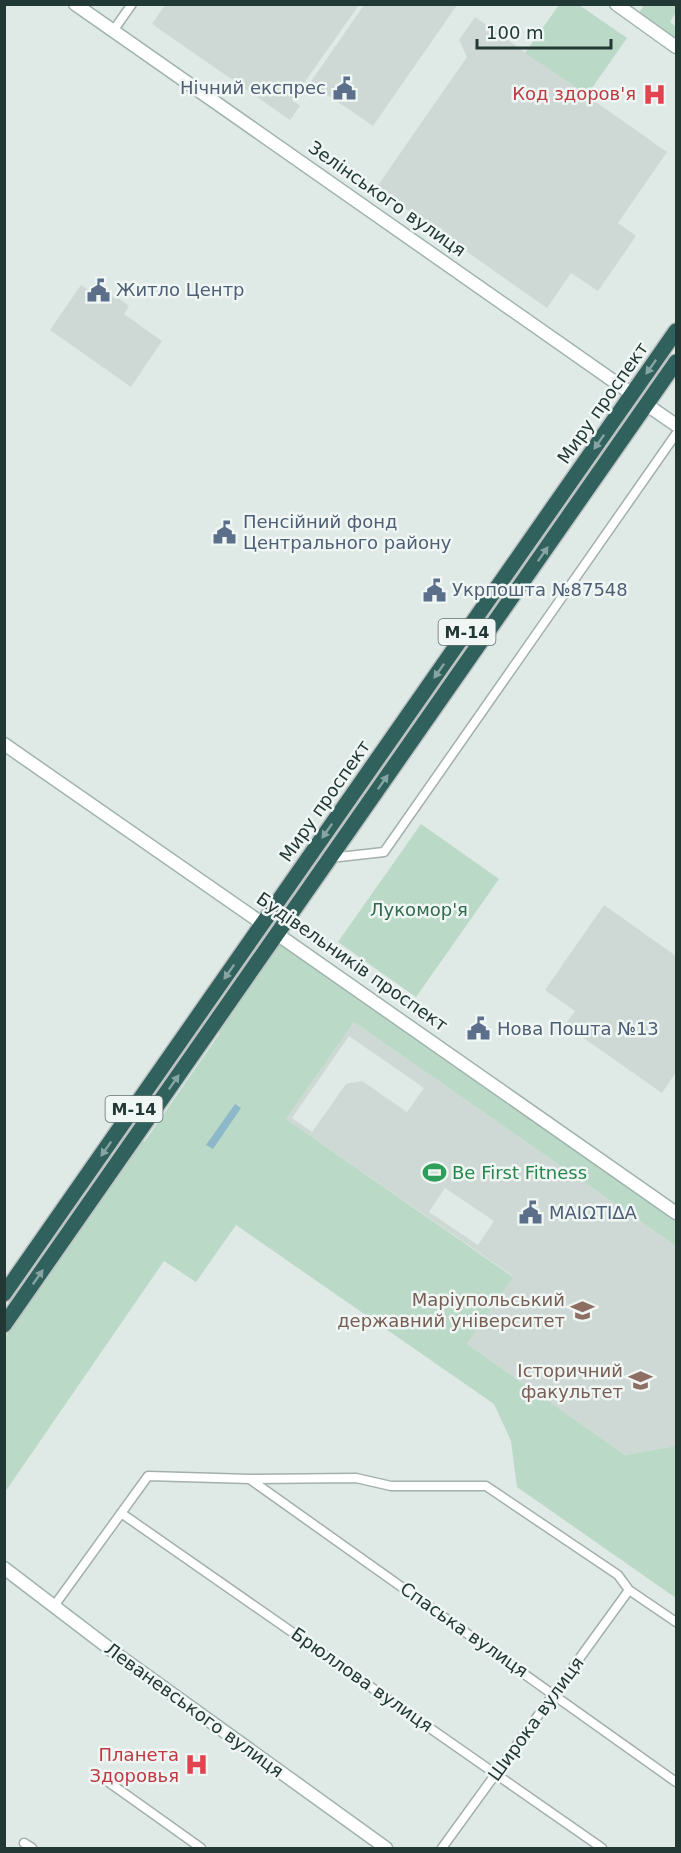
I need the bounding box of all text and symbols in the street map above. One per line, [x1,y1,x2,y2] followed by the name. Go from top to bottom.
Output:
[477,12,610,50] scale bar
[486,22,544,43] text: 100 m
[331,75,357,101] public building icon: Нічний експрес
[180,77,326,98] place label: Нічний експрес
[641,81,667,107] hospital icon: Код здоров'я
[512,83,636,104] place label: Код здоров'я
[305,136,470,261] street label: Зелінського вулиця
[85,277,111,303] public building icon: Житло Центр
[116,279,245,300] place label: Житло Центр
[553,338,652,467] street label: Миру проспект
[645,358,657,374] one-way arrow
[593,434,605,450] one-way arrow
[243,511,452,553] place label: Пенсійний фонд Центрального району
[212,519,238,545] public building icon: Пенсійний фонд Центрального району
[537,546,549,562] one-way arrow
[421,577,447,603] public building icon: Укрпошта №87548
[452,579,628,600] place label: Укрпошта №87548
[438,619,496,645] road number: М-14
[434,663,445,679] one-way arrow
[275,736,374,865] street label: Миру проспект
[377,775,389,791] one-way arrow
[322,823,333,839] one-way arrow
[253,888,452,1036] street label: Будівельників проспект
[370,899,468,920] park label: Лукомор'я
[223,963,235,979] one-way arrow
[466,1016,492,1042] public building icon: Нова Пошта №13
[497,1018,659,1039] place label: Нова Пошта №13
[168,1075,180,1091] one-way arrow
[106,1096,162,1122] road number: М-14
[100,1140,112,1156] one-way arrow
[421,1160,447,1186] sports icon: Be First Fitness
[452,1162,587,1183] place label: Be First Fitness
[518,1200,544,1226] public building icon: ΜΑΙΩΤΙΔΑ
[549,1202,638,1223] place label: ΜΑΙΩΤΙΔΑ
[32,1269,44,1285] one-way arrow
[337,1289,565,1331] place label: Маріупольський державний університет
[570,1297,596,1323] school or university icon: Маріупольський державний університет
[517,1360,623,1402] place label: Історичний факультет
[628,1368,654,1394] school or university icon: Історичний факультет
[396,1578,532,1682] street label: Спаська вулиця
[288,1623,437,1736] street label: Брюллова вулиця
[101,1638,288,1782] street label: Леваневського вулиця
[483,1652,588,1785] street label: Широка вулиця
[90,1744,179,1786] place label: Планета Здоровья
[184,1752,210,1778] hospital icon: Планета Здоровья

